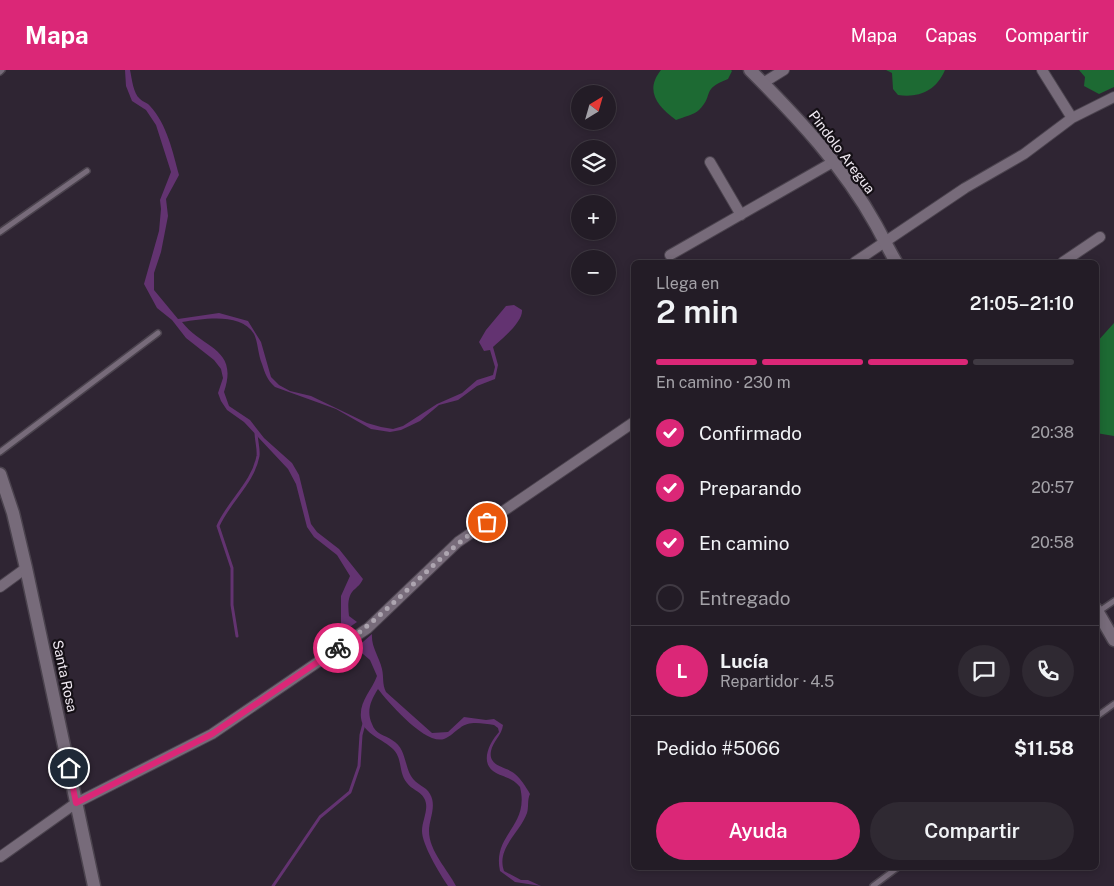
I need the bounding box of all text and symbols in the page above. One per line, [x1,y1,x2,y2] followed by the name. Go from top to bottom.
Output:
[25,21,89,49] text: Mapa
[851,25,897,46] text: Mapa
[925,25,977,46] text: Capas
[1005,25,1089,46] text: Compartir
[571,85,616,130] north arrow
[571,85,616,295] map controls
[806,107,878,197] street label: Pindolo Aregua
[571,140,616,185] button: layers
[571,195,616,240] button: +
[571,250,616,295] button: −
[656,274,719,293] text: Llega en
[970,292,1074,314] text: 21:05–21:10
[656,293,739,330] text: 2 min
[656,373,791,392] text: En camino · 230 m
[656,419,684,447] icon: check
[699,422,802,444] text: Confirmado
[1031,423,1074,442] text: 20:38
[656,474,684,502] icon: check
[699,477,801,499] text: Preparando
[1031,478,1074,497] text: 20:57
[466,501,508,543] pin
[473,508,501,536] icon: bag
[656,529,684,557] icon: check
[699,532,790,554] text: En camino
[1030,533,1074,552] text: 20:58
[699,587,791,609] text: Entregado
[313,623,363,673] courier
[324,634,352,662] icon: bike
[50,638,80,714] street label: Santa Rosa
[958,645,1010,697] button: chat
[1022,645,1074,697] button: phone
[720,650,769,672] text: Lucía
[677,660,687,682] text: L
[720,672,834,691] text: Repartidor · 4.5
[656,737,780,759] text: Pedido #5066
[1014,737,1074,759] text: $11.58
[48,747,90,789] pin
[55,754,83,782] icon: home
[656,802,860,860] button: Ayuda
[870,802,1074,860] button: Compartir

